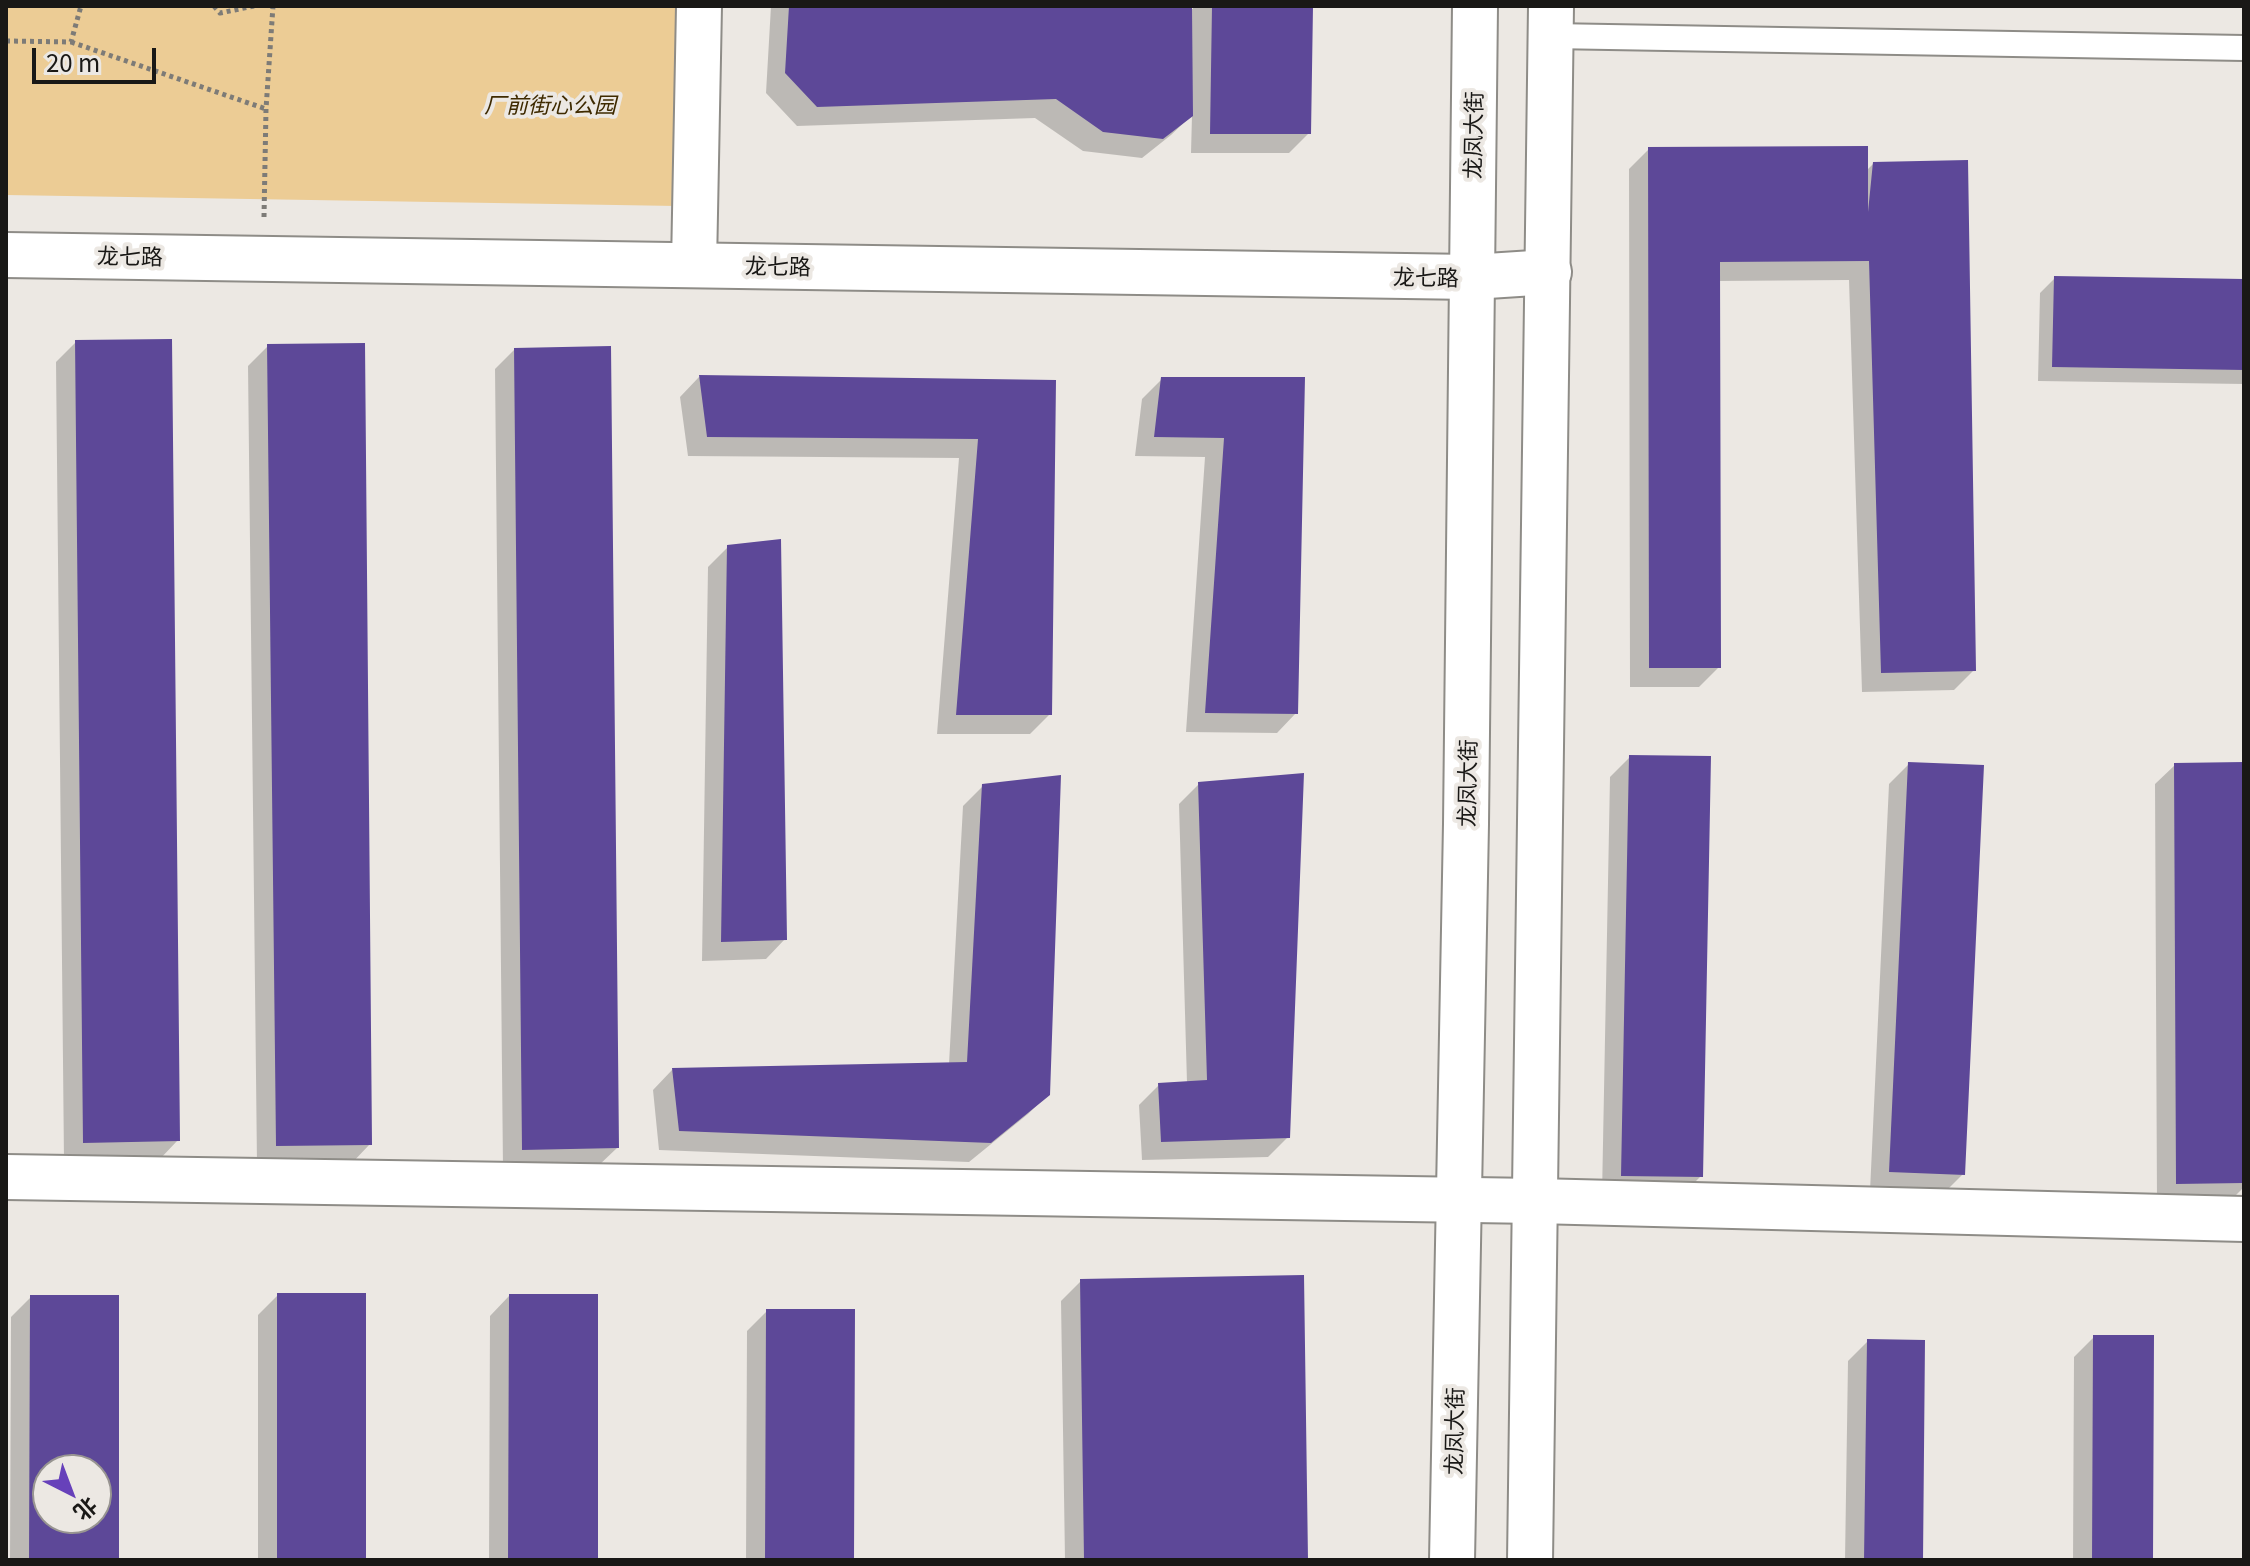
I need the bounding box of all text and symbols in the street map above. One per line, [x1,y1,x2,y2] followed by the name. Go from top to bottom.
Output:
[36,32,160,82] scale bar
[46,44,100,79] text: 20 m
[1459,91,1487,179] street label: 龙凤大街
[484,92,616,118] park label: 厂前街心公园
[97,242,163,270] street label: 龙七路
[745,252,811,280] street label: 龙七路
[1393,263,1459,291] street label: 龙七路
[1453,739,1481,827] street label: 龙凤大街
[1440,1387,1468,1475] street label: 龙凤大街
[32,1454,112,1534] north arrow
[68,1491,106,1530] text: 北

